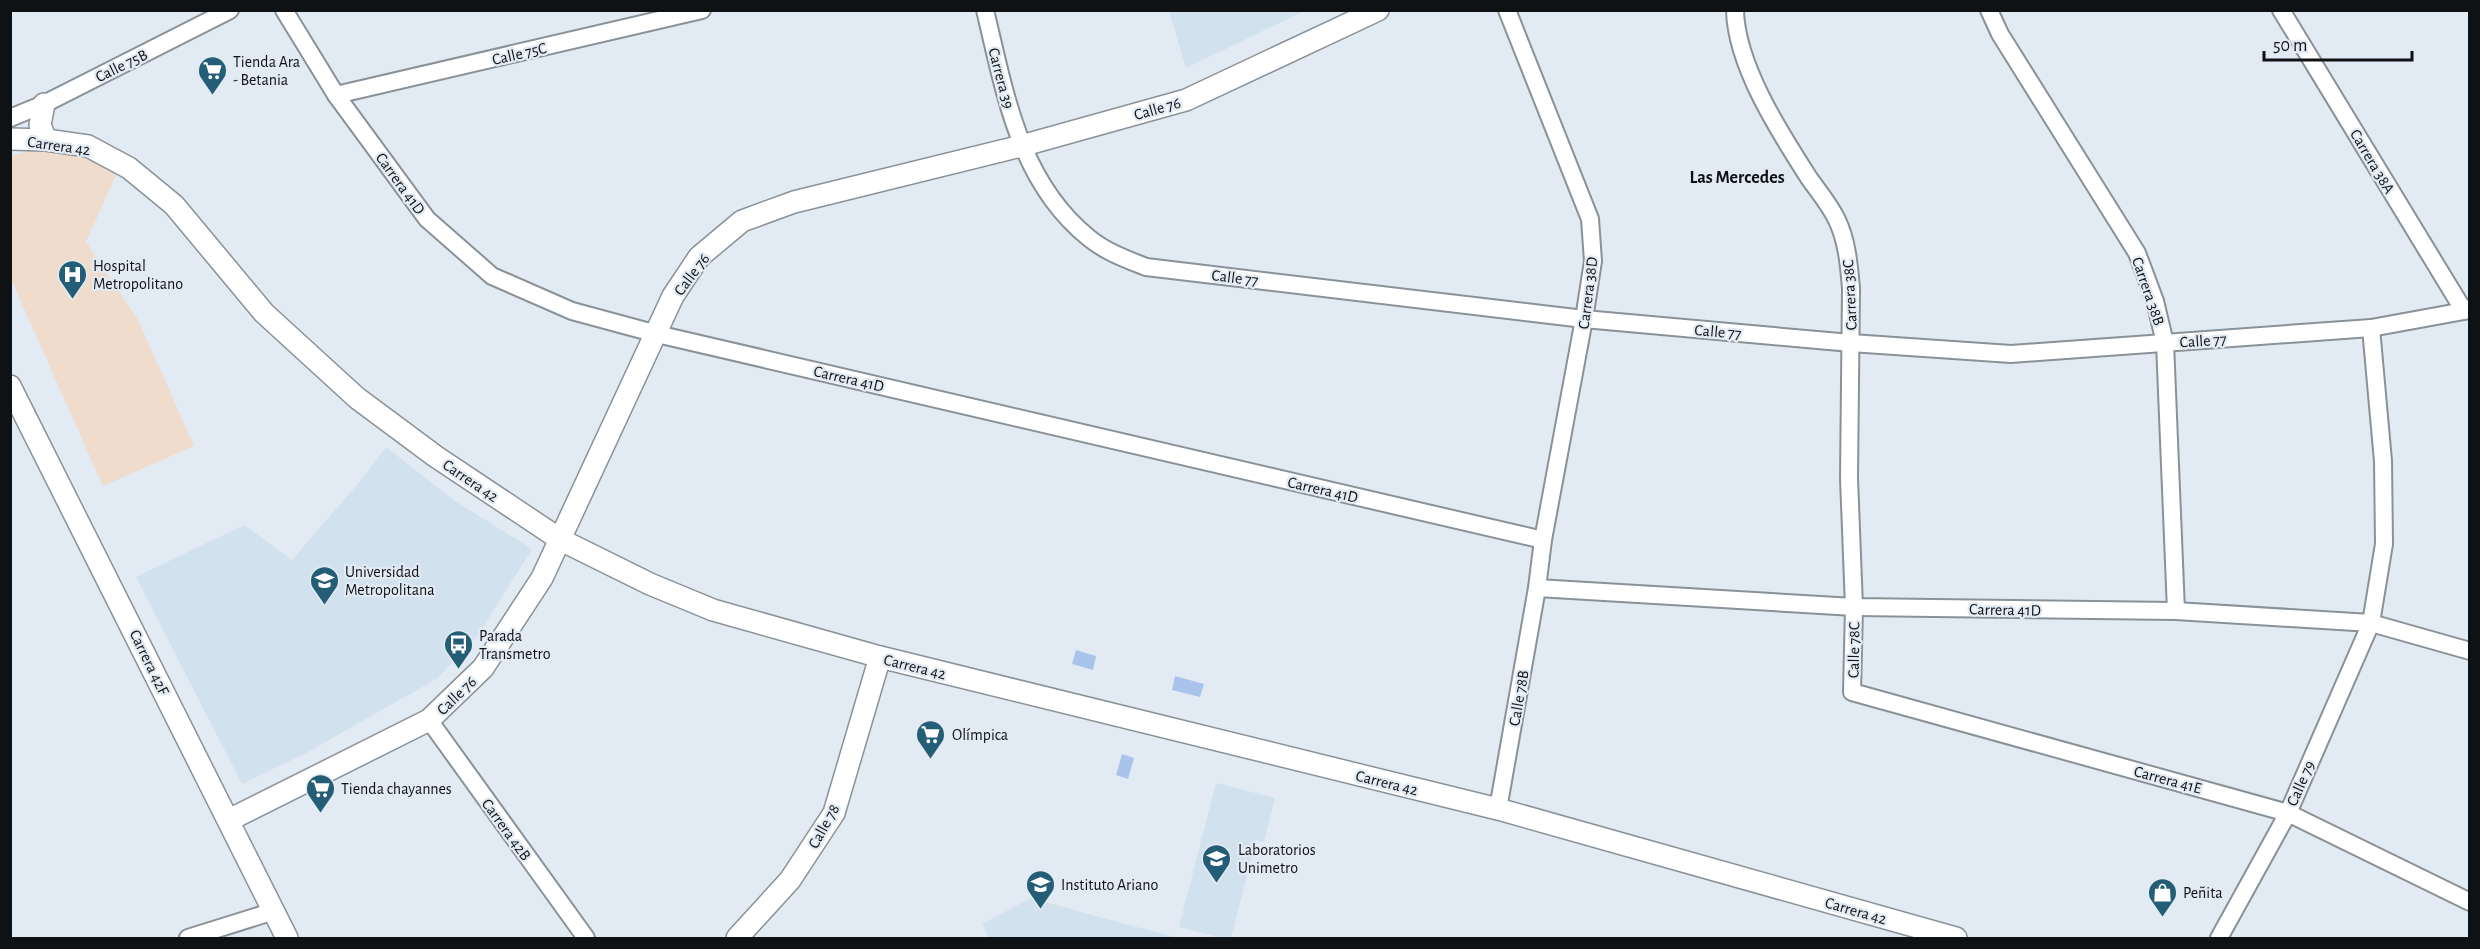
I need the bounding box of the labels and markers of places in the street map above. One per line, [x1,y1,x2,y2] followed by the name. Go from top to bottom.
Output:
[196,54,228,96] supermarket icon: Tienda Ara - Betania
[233,54,300,88] place label: Tienda Ara - Betania
[56,258,88,300] hospital icon: Hospital Metropolitano
[93,258,183,292] place label: Hospital Metropolitano
[308,564,340,606] school or university icon: Universidad Metropolitana
[345,564,435,598] place label: Universidad Metropolitana
[442,628,474,670] bus stop icon: Parada Transmetro
[479,628,551,662] place label: Parada Transmetro
[915,718,947,760] supermarket icon: Olímpica
[952,727,1008,743] place label: Olímpica
[304,772,336,814] supermarket icon: Tienda chayannes
[341,781,452,798] place label: Tienda chayannes
[1201,842,1233,884] school or university icon: Laboratorios Unimetro
[1238,842,1316,876] place label: Laboratorios Unimetro
[1024,868,1056,910] school or university icon: Instituto Ariano
[2146,876,2178,918] shop icon: Peñita
[1061,877,1159,893] place label: Instituto Ariano
[2183,885,2223,901] place label: Peñita

